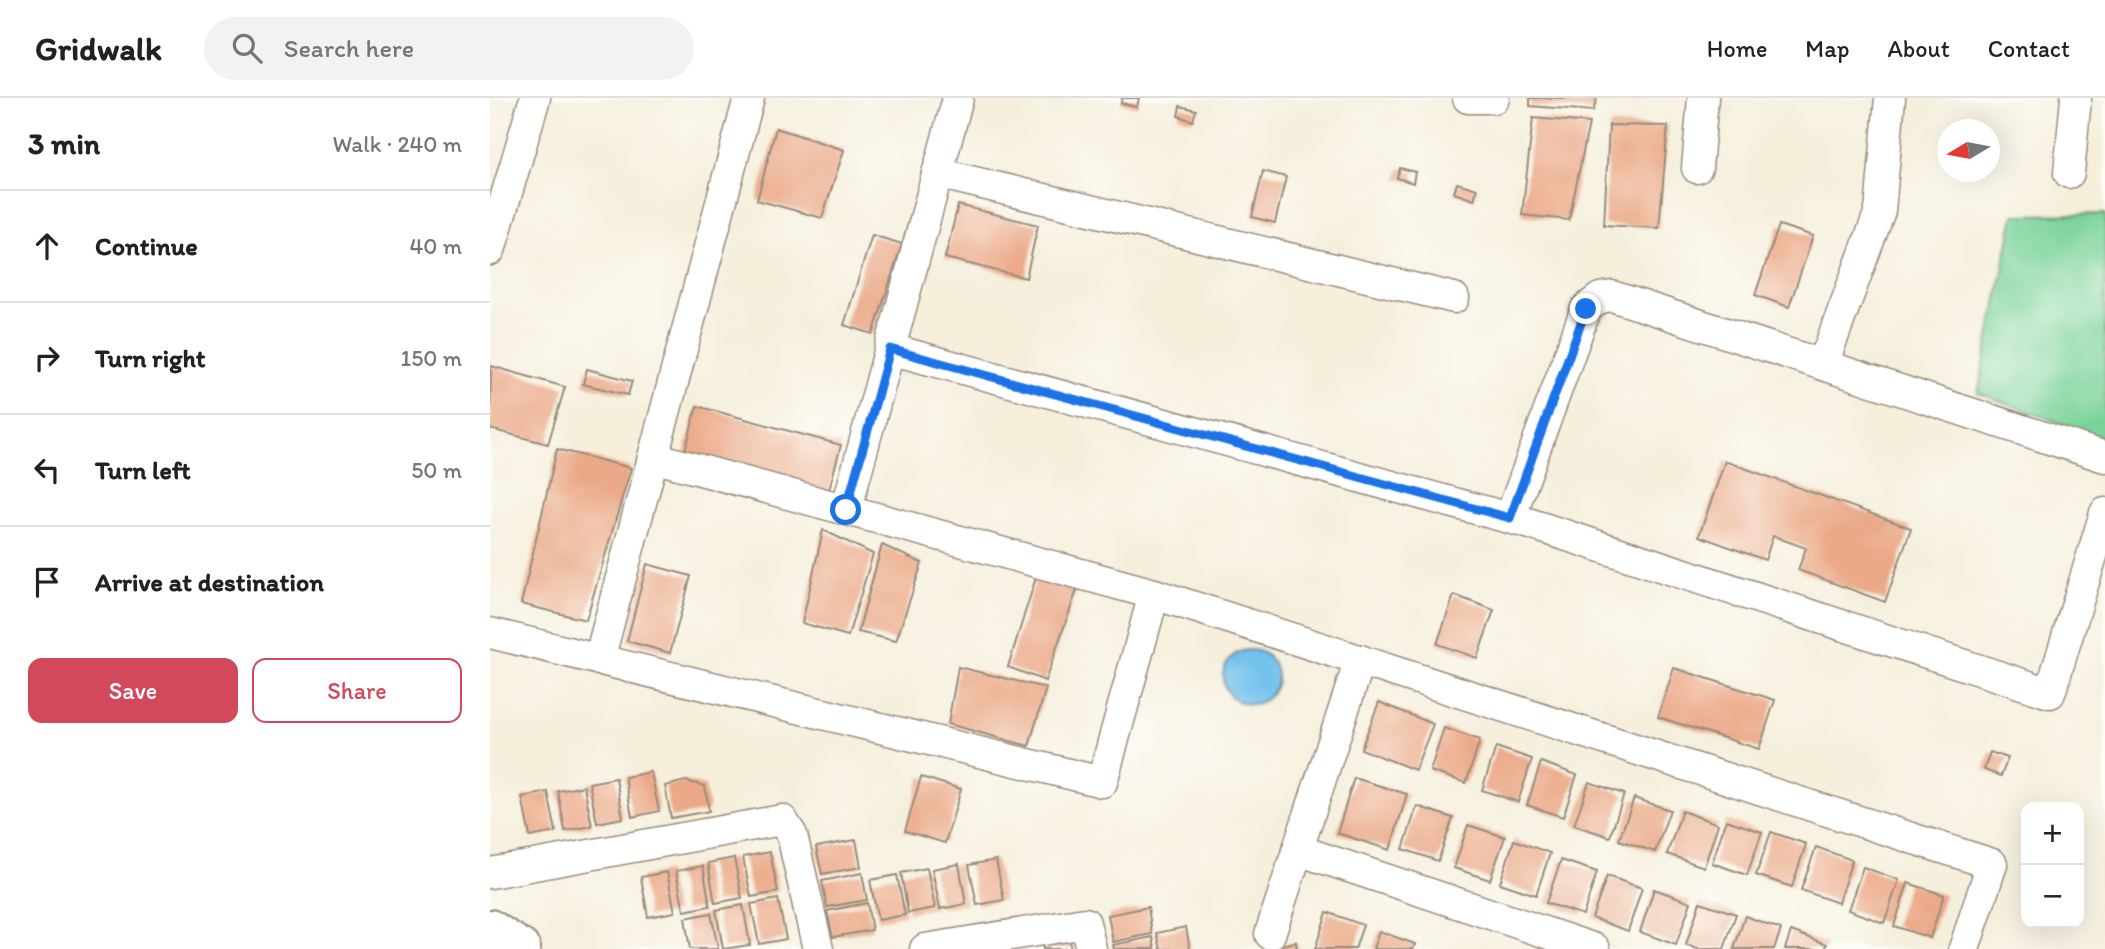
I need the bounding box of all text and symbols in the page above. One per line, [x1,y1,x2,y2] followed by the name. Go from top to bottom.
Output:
[204,17,694,80] search box
[35,29,162,68] text: Gridwalk
[228,29,266,67] icon: search
[284,32,414,64] text: Search here
[1707,34,1767,63] text: Home
[1805,34,1849,63] text: Map
[1887,34,1950,63] text: About
[1988,34,2070,63] text: Contact
[1937,119,2000,182] north arrow
[28,125,100,162] text: 3 min
[332,130,462,158] text: Walk · 240 m
[28,227,66,265] icon: ahead
[95,230,198,262] text: Continue
[409,232,462,260] text: 40 m
[1570,293,1601,324] route end
[28,339,66,377] icon: right
[95,342,206,374] text: Turn right
[401,344,462,372] text: 150 m
[28,451,66,489] icon: left
[95,454,191,486] text: Turn left
[411,456,462,484] text: 50 m
[830,494,861,525] route start
[28,563,66,601] icon: arrive
[95,566,324,598] text: Arrive at destination
[28,658,238,723] button: Save
[252,658,462,723] button: Share
[2021,802,2084,928] map controls
[2021,802,2084,865] button: +
[2021,865,2084,928] button: −

